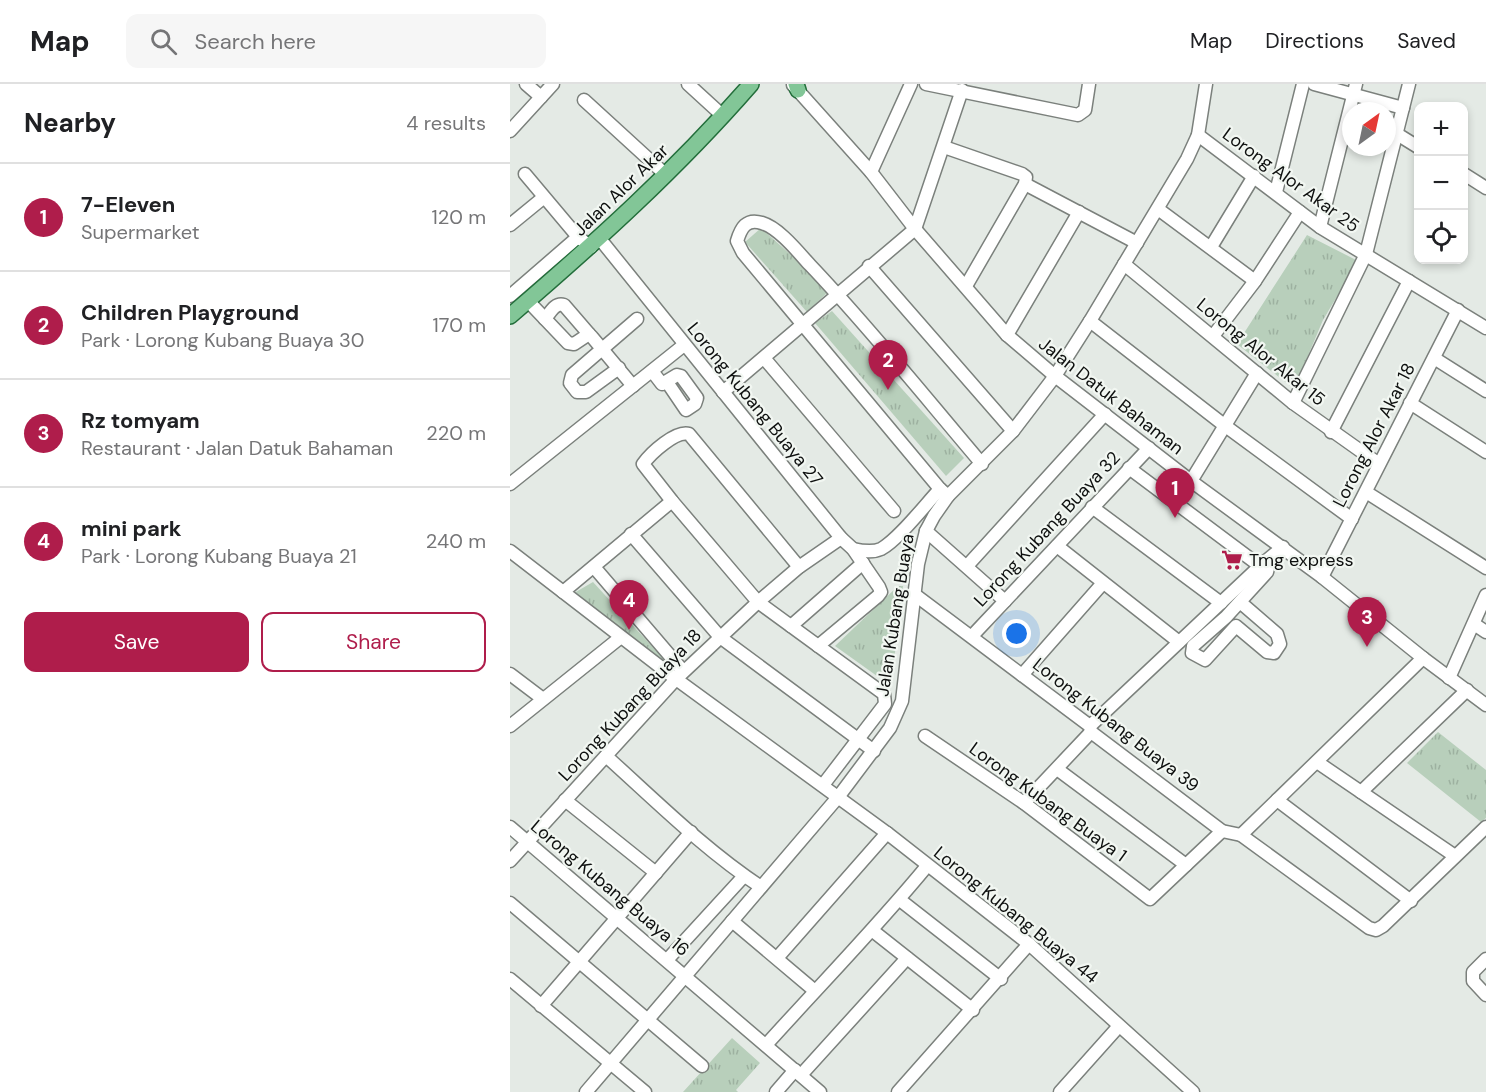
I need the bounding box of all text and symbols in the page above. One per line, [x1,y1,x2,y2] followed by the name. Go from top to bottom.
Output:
[126,14,546,68] search box
[30,23,90,60] text: Map
[147,25,180,58] icon: search
[195,27,316,56] text: Search here
[1190,27,1232,55] text: Map
[1265,27,1364,55] text: Directions
[1397,27,1456,55] text: Saved
[1342,102,1396,156] north arrow
[1414,102,1468,264] map controls
[1414,102,1468,156] button: +
[24,106,116,140] text: Nearby
[406,110,486,136] text: 4 results
[1218,122,1364,238] street label: Lorong Alor Akar 25
[568,138,674,241] street label: Jalan Alor Akar
[1414,156,1468,210] button: −
[81,190,175,219] text: 7-Eleven
[40,204,47,230] text: 1
[432,204,486,230] text: 120 m
[1414,210,1468,264] button: locate
[81,219,200,245] text: Supermarket
[1192,293,1330,411] street label: Lorong Alor Akar 15
[81,298,299,327] text: Children Playground
[38,312,49,338] text: 2
[433,312,486,338] text: 170 m
[682,318,828,490] street label: Lorong Kubang Buaya 27
[81,327,364,353] text: Park · Lorong Kubang Buaya 30
[1034,332,1188,460] street label: Jalan Datuk Bahaman
[868,340,908,390] pin: 2
[1327,359,1421,511] street label: Lorong Alor Akar 18
[81,406,200,435] text: Rz tomyam
[37,420,50,446] text: 3
[426,420,486,446] text: 220 m
[81,435,393,461] text: Restaurant · Jalan Datuk Bahaman
[969,446,1125,612] street label: Lorong Kubang Buaya 32
[1156,468,1194,518] pin: 1
[81,514,182,543] text: mini park
[37,528,50,554] text: 4
[426,528,486,554] text: 240 m
[870,532,920,698] street label: Jalan Kubang Buaya
[81,543,357,569] text: Park · Lorong Kubang Buaya 21
[1220,548,1244,572] supermarket icon: Tmg express
[1249,548,1354,572] place label: Tmg express
[610,580,648,630] pin: 4
[1348,598,1386,647] pin: 3
[24,612,249,672] button: Save
[261,612,486,672] button: Share
[1002,619,1031,648] your location
[553,624,707,786] street label: Lorong Kubang Buaya 18
[1028,652,1204,798] street label: Lorong Kubang Buaya 39
[964,737,1132,867] street label: Lorong Kubang Buaya 1
[526,814,694,962] street label: Lorong Kubang Buaya 16
[929,841,1103,989] street label: Lorong Kubang Buaya 44

